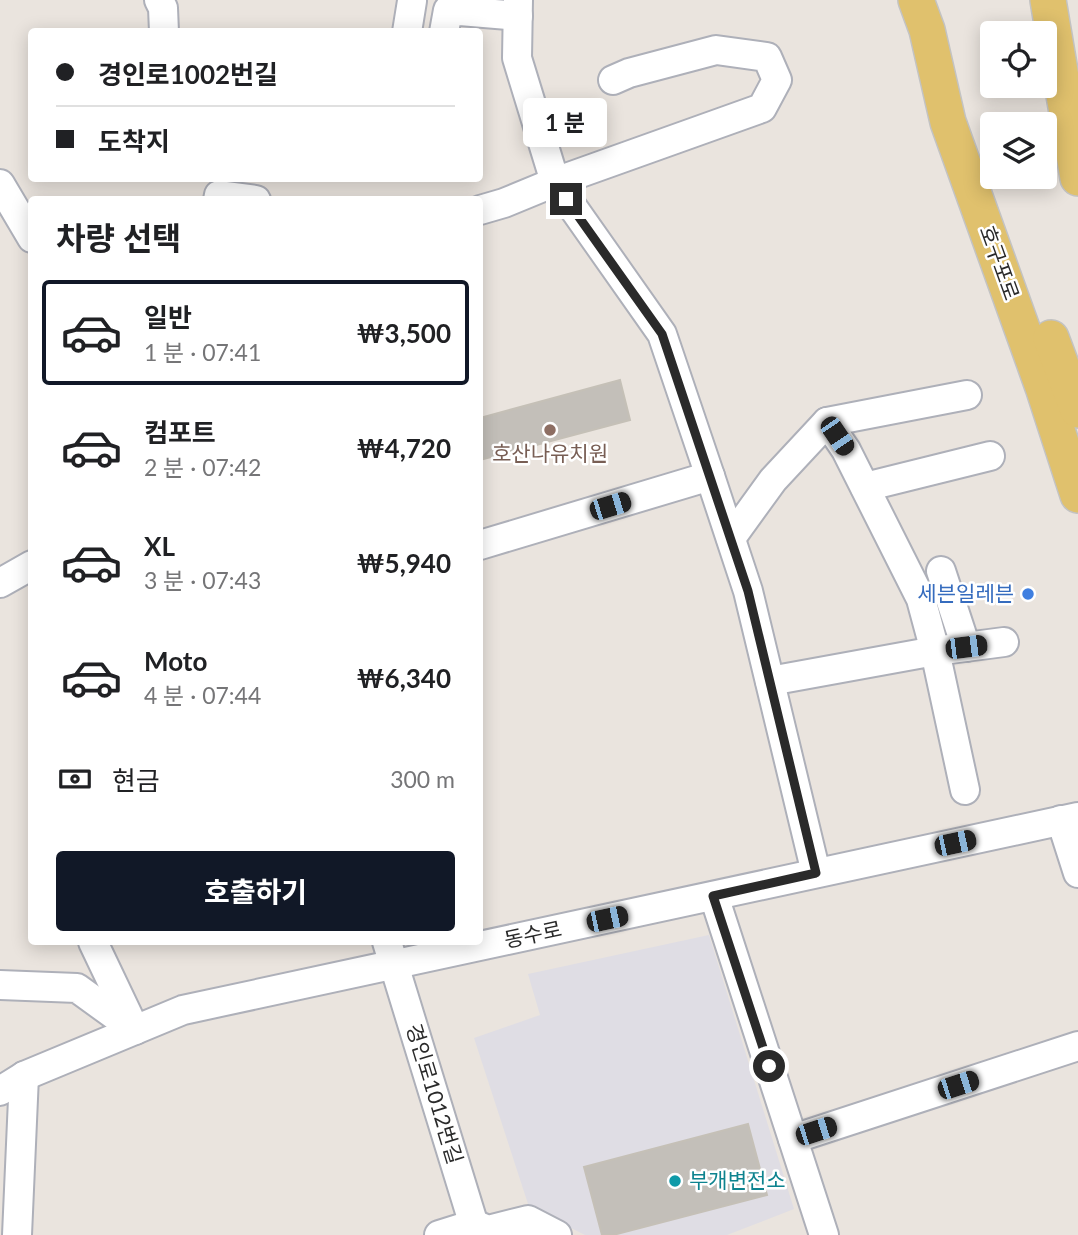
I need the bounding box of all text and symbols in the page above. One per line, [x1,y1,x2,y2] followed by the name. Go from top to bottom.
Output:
[980,21,1057,189] map controls
[980,21,1057,98] button: locate
[98,58,278,90] text: 경인로1002번길
[524,97,608,146] callout: 1 분
[545,108,585,136] text: 1 분
[980,112,1057,189] button: layers
[98,125,170,157] text: 도착지
[550,183,582,215] route end
[56,218,182,257] text: 차량 선택
[975,222,1025,303] street label: 호구포로
[60,301,123,364] icon: car
[144,301,192,333] text: 일반
[357,317,451,349] text: ₩3,500
[144,338,261,366] text: 1 분 · 07:41
[817,413,858,459] car
[60,416,123,479] icon: car
[144,416,216,448] text: 컴포트
[542,422,558,438] marker: 호산나유치원
[357,432,451,464] text: ₩4,720
[492,440,608,465] place label: 호산나유치원
[144,453,261,481] text: 2 분 · 07:42
[587,490,634,522] car
[144,530,175,562] text: XL
[60,531,123,594] icon: car
[357,547,451,579] text: ₩5,940
[144,566,261,594] text: 3 분 · 07:43
[917,580,1014,605] place label: 세븐일레븐
[1020,586,1036,602] marker: 세븐일레븐
[944,634,989,660] car
[144,645,207,677] text: Moto
[60,646,123,709] icon: car
[357,662,451,694] text: ₩6,340
[144,681,261,709] text: 4 분 · 07:44
[56,760,94,798] icon: cash
[112,764,160,796] text: 현금
[390,765,455,793] text: 300 m
[933,828,978,858] car
[56,851,455,931] button: 호출하기
[585,904,630,934] car
[502,915,564,952] street label: 동수로
[402,1020,469,1167] street label: 경인로1012번길
[753,1050,785,1082] route start
[935,1069,982,1101] car
[793,1115,840,1147] car
[689,1167,786,1192] place label: 부개변전소
[667,1173,683,1189] marker: 부개변전소

